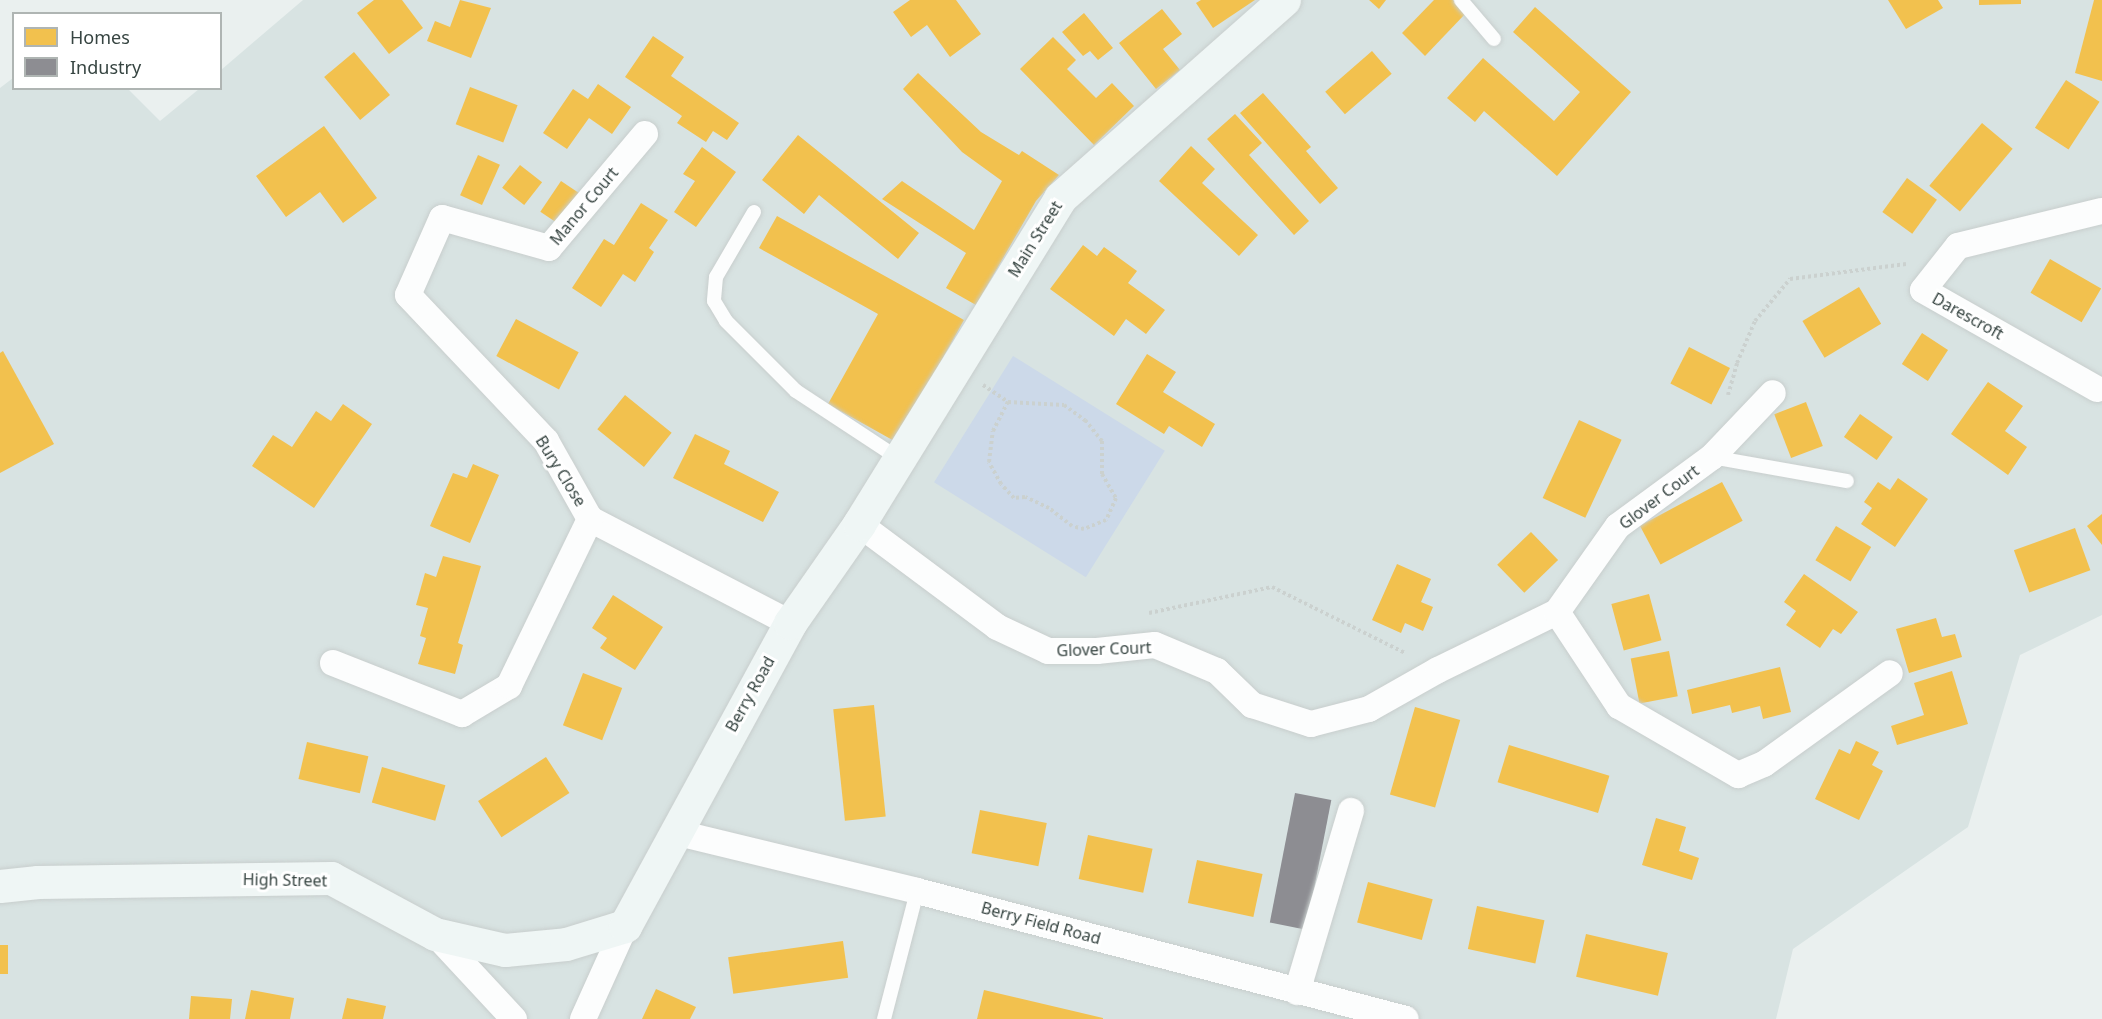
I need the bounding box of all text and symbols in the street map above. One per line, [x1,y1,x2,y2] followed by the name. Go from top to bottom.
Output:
[12,12,222,90] legend
[70,25,130,49] text: Homes
[70,55,141,79] text: Industry
[546,163,622,249] street label: Manor Court
[1004,197,1066,281] street label: Main Street
[1929,289,2007,343] street label: Darescroft
[532,432,590,510] street label: Bury Close
[1615,461,1703,533] street label: Glover Court
[1056,638,1152,660] street label: Glover Court
[721,653,779,735] street label: Berry Road
[243,870,327,890] street label: High Street
[979,898,1103,948] street label: Berry Field Road

